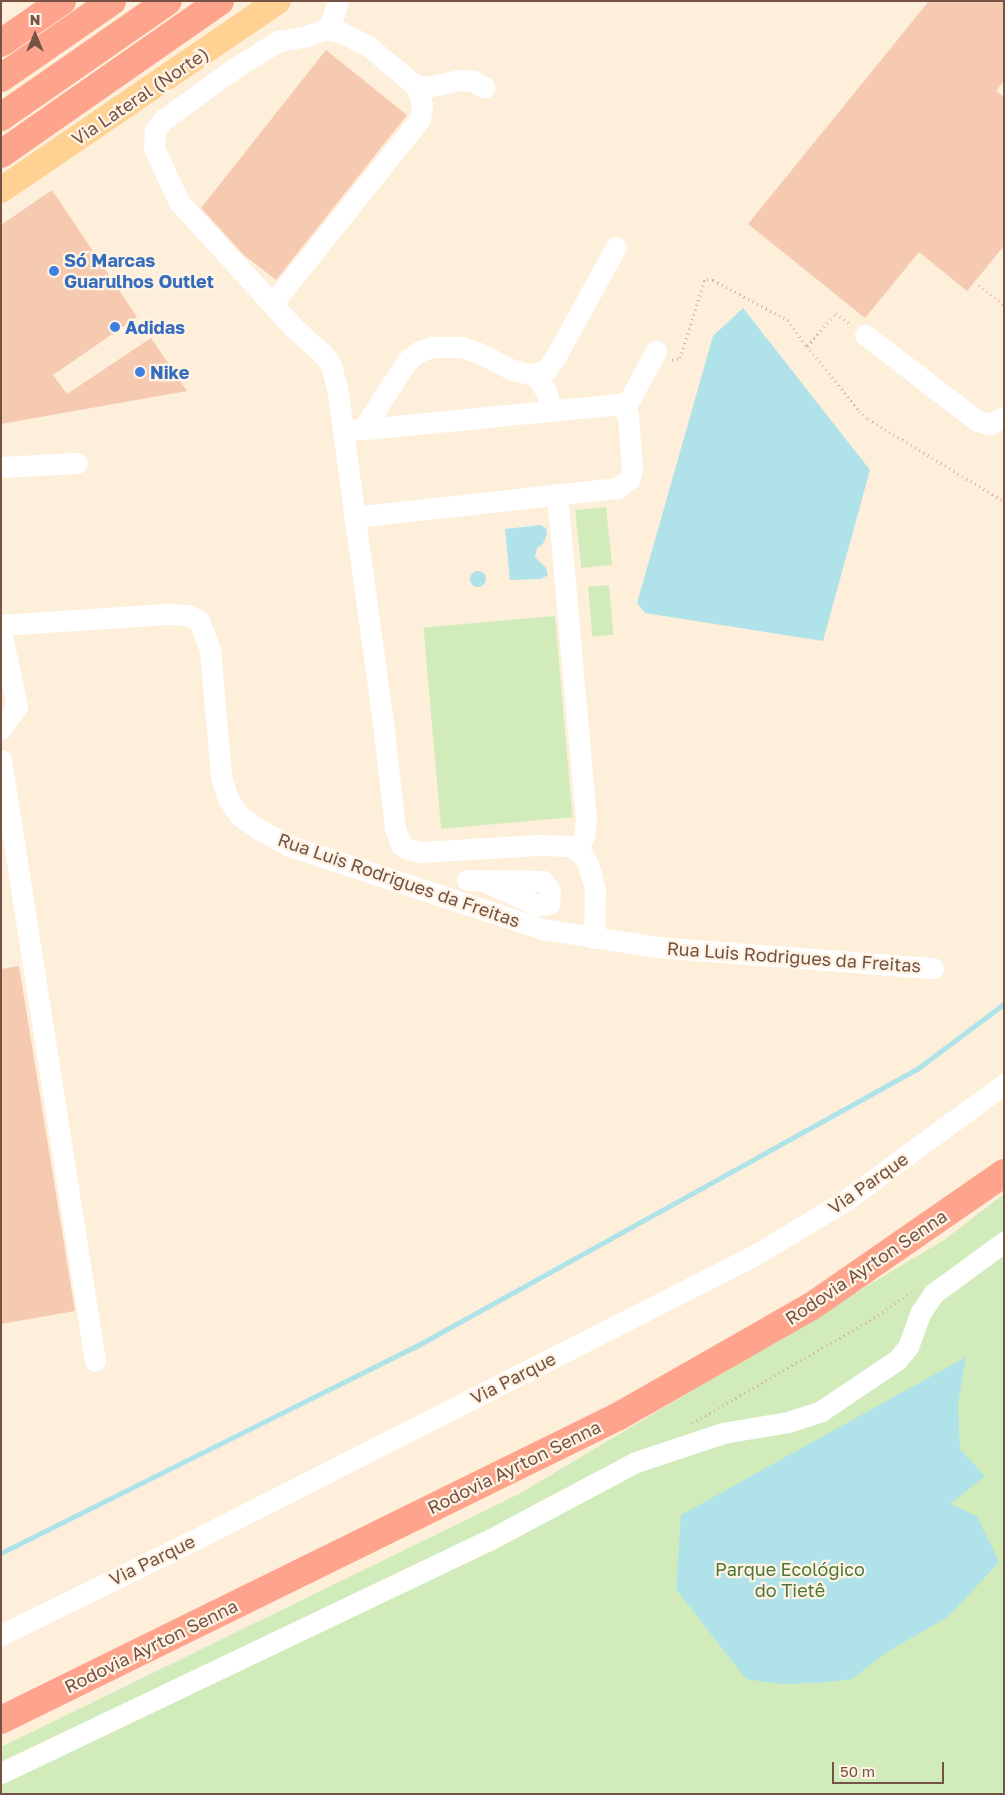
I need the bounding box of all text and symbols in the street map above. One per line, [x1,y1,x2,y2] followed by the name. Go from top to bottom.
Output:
[10,10,60,60] north arrow
[30,11,40,28] text: N
[68,42,212,150] street label: Via Lateral (Norte)
[64,250,214,292] place label: Só Marcas Guarulhos Outlet
[48,265,60,277] marker: Só Marcas Guarulhos Outlet
[125,316,185,338] place label: Adidas
[109,321,121,333] marker: Adidas
[150,361,189,383] place label: Nike
[134,366,146,378] marker: Nike
[275,828,523,932] street label: Rua Luis Rodrigues da Freitas
[666,937,922,977] street label: Rua Luis Rodrigues da Freitas
[824,1148,912,1218] street label: Via Parque
[781,1205,951,1329] street label: Rodovia Ayrton Senna
[467,1347,559,1409] street label: Via Parque
[424,1416,604,1518] street label: Rodovia Ayrton Senna
[106,1530,198,1590] street label: Via Parque
[715,1559,865,1602] park label: Parque Ecológico do Tietê
[61,1595,241,1697] street label: Rodovia Ayrton Senna
[835,1752,948,1784] scale bar
[840,1762,875,1780] text: 50 m

